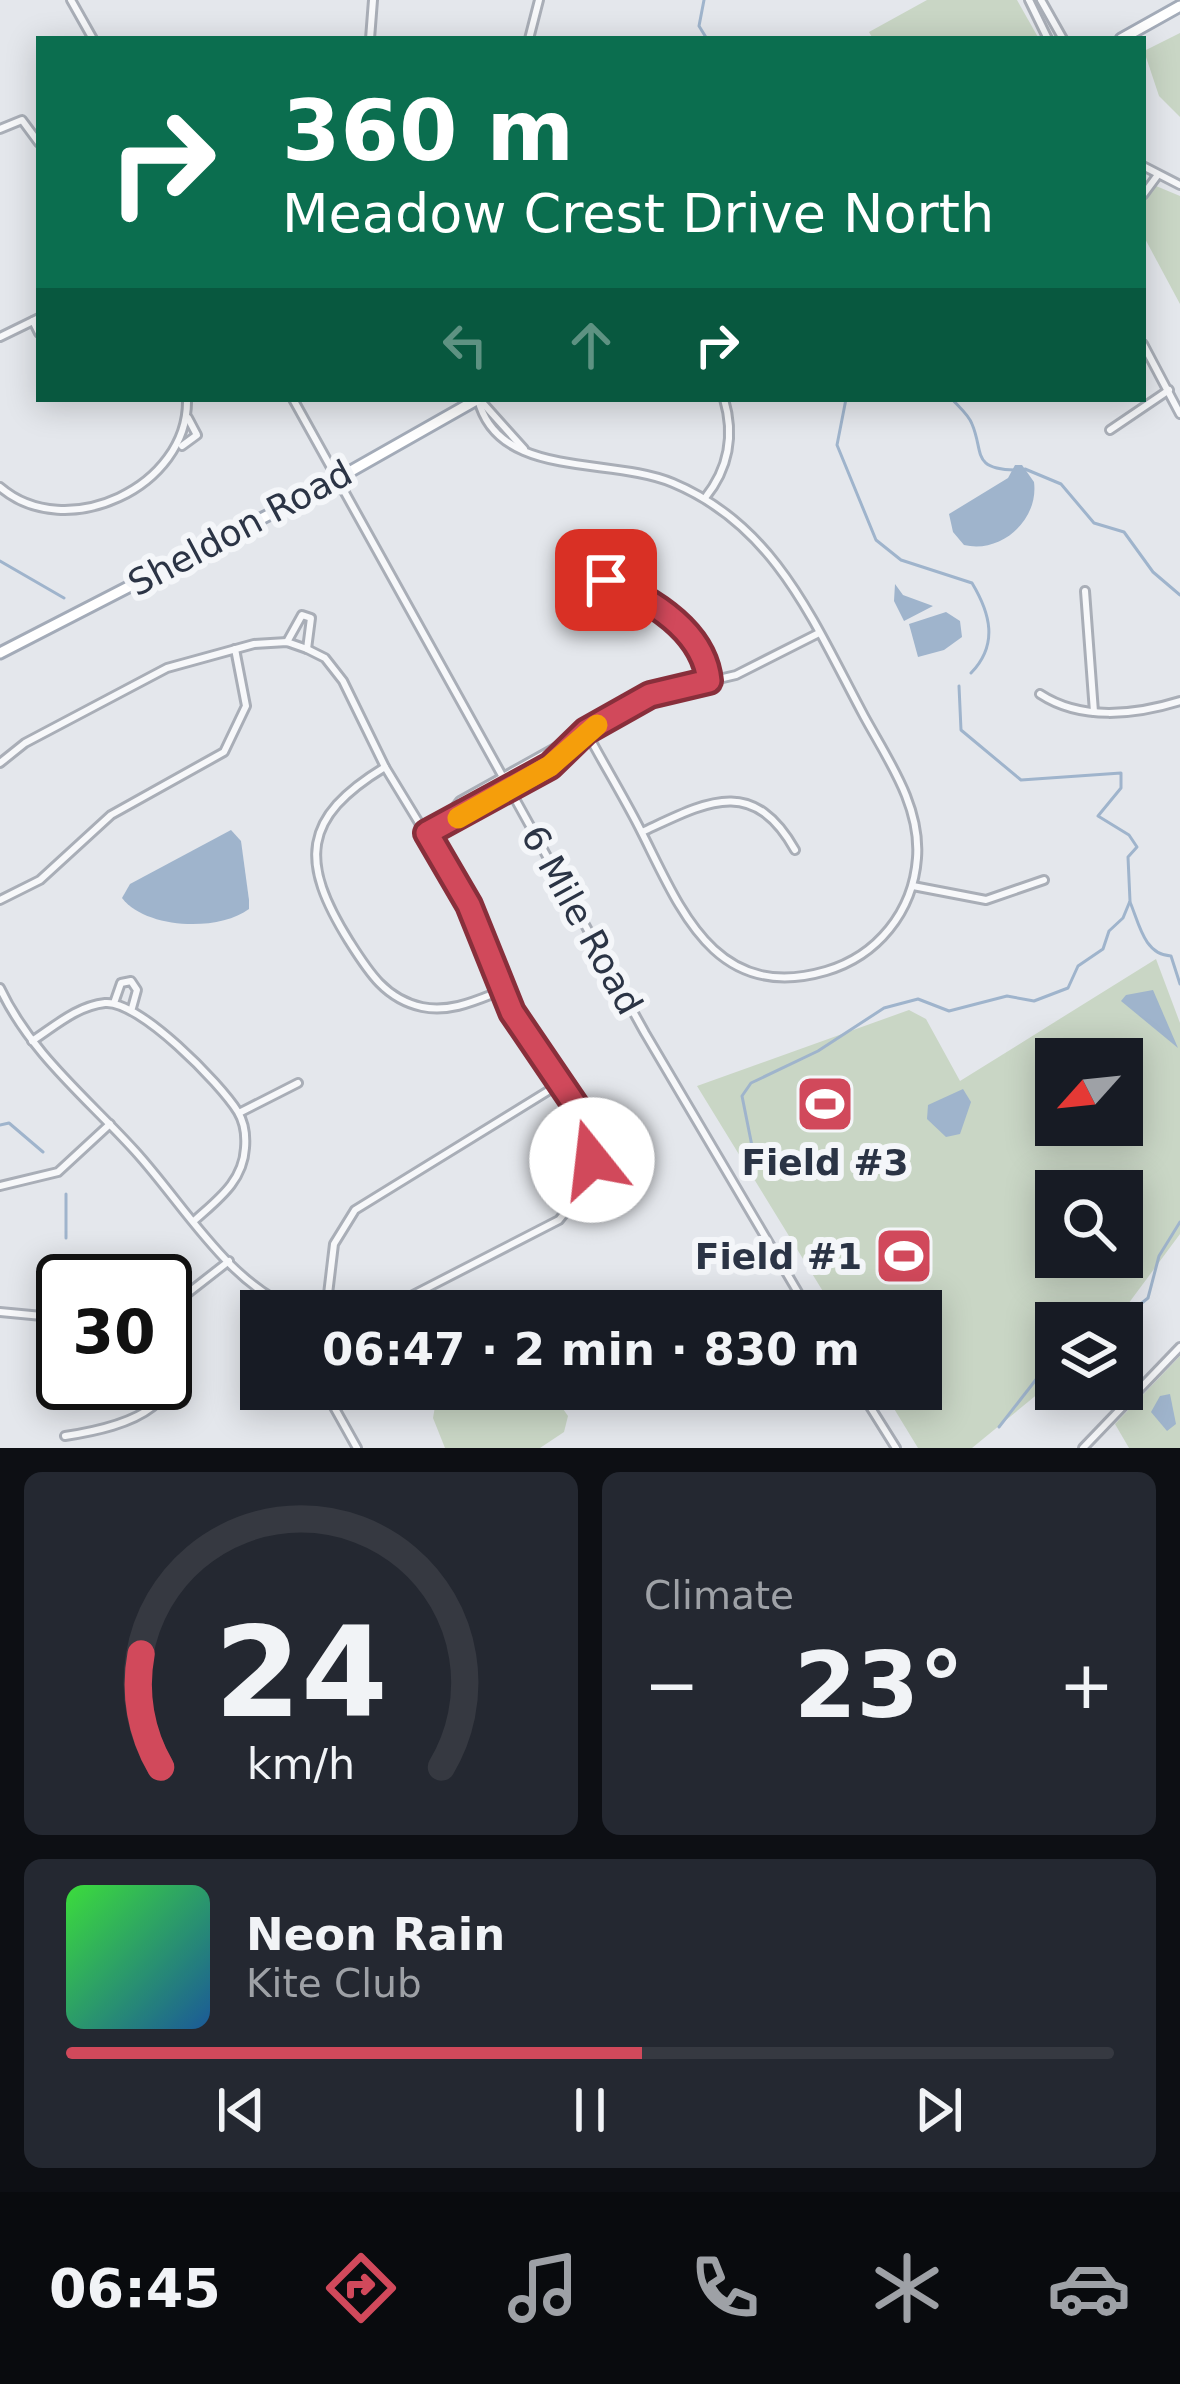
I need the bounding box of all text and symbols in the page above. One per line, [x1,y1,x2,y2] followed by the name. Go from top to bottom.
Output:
[282,82,574,180] text: 360 m
[84,84,240,240] icon: right
[282,182,994,245] text: Meadow Crest Drive North
[432,312,498,378] icon: left
[558,312,624,378] icon: ahead
[684,312,750,378] icon: right
[121,452,359,604] street label: Sheldon Road
[555,529,657,631] pin
[573,547,639,613] icon: arrive
[513,819,651,1021] street label: 6 Mile Road
[1035,1038,1143,1146] north arrow
[1035,1038,1143,1410] map controls
[794,1073,856,1135] sports icon: Field #3
[529,1097,655,1223] position arrow
[741,1142,909,1183] place label: Field #3
[1035,1170,1143,1278] button: search
[873,1225,935,1287] sports icon: Field #1
[695,1236,862,1277] place label: Field #1
[36,1254,192,1410] speed limit sign: 30
[1035,1302,1143,1410] button: layers
[322,1323,860,1376] text: 06:47 · 2 min · 830 m
[644,1573,794,1618] text: Climate
[214,1600,388,1745] text: 24
[794,1633,964,1738] text: 23°
[644,1647,699,1724] text: −
[1059,1647,1114,1724] text: +
[247,1738,355,1788] text: km/h
[246,1908,505,1961] text: Neon Rain
[246,1961,422,2006] text: Kite Club
[208,2077,274,2143] icon: previous
[557,2077,623,2143] icon: pause
[906,2077,972,2143] icon: next
[319,2246,403,2330] icon: directions
[501,2246,585,2330] icon: music
[683,2246,767,2330] icon: phone
[865,2246,949,2330] icon: climate
[1047,2246,1131,2330] icon: car
[49,2257,221,2320] text: 06:45

